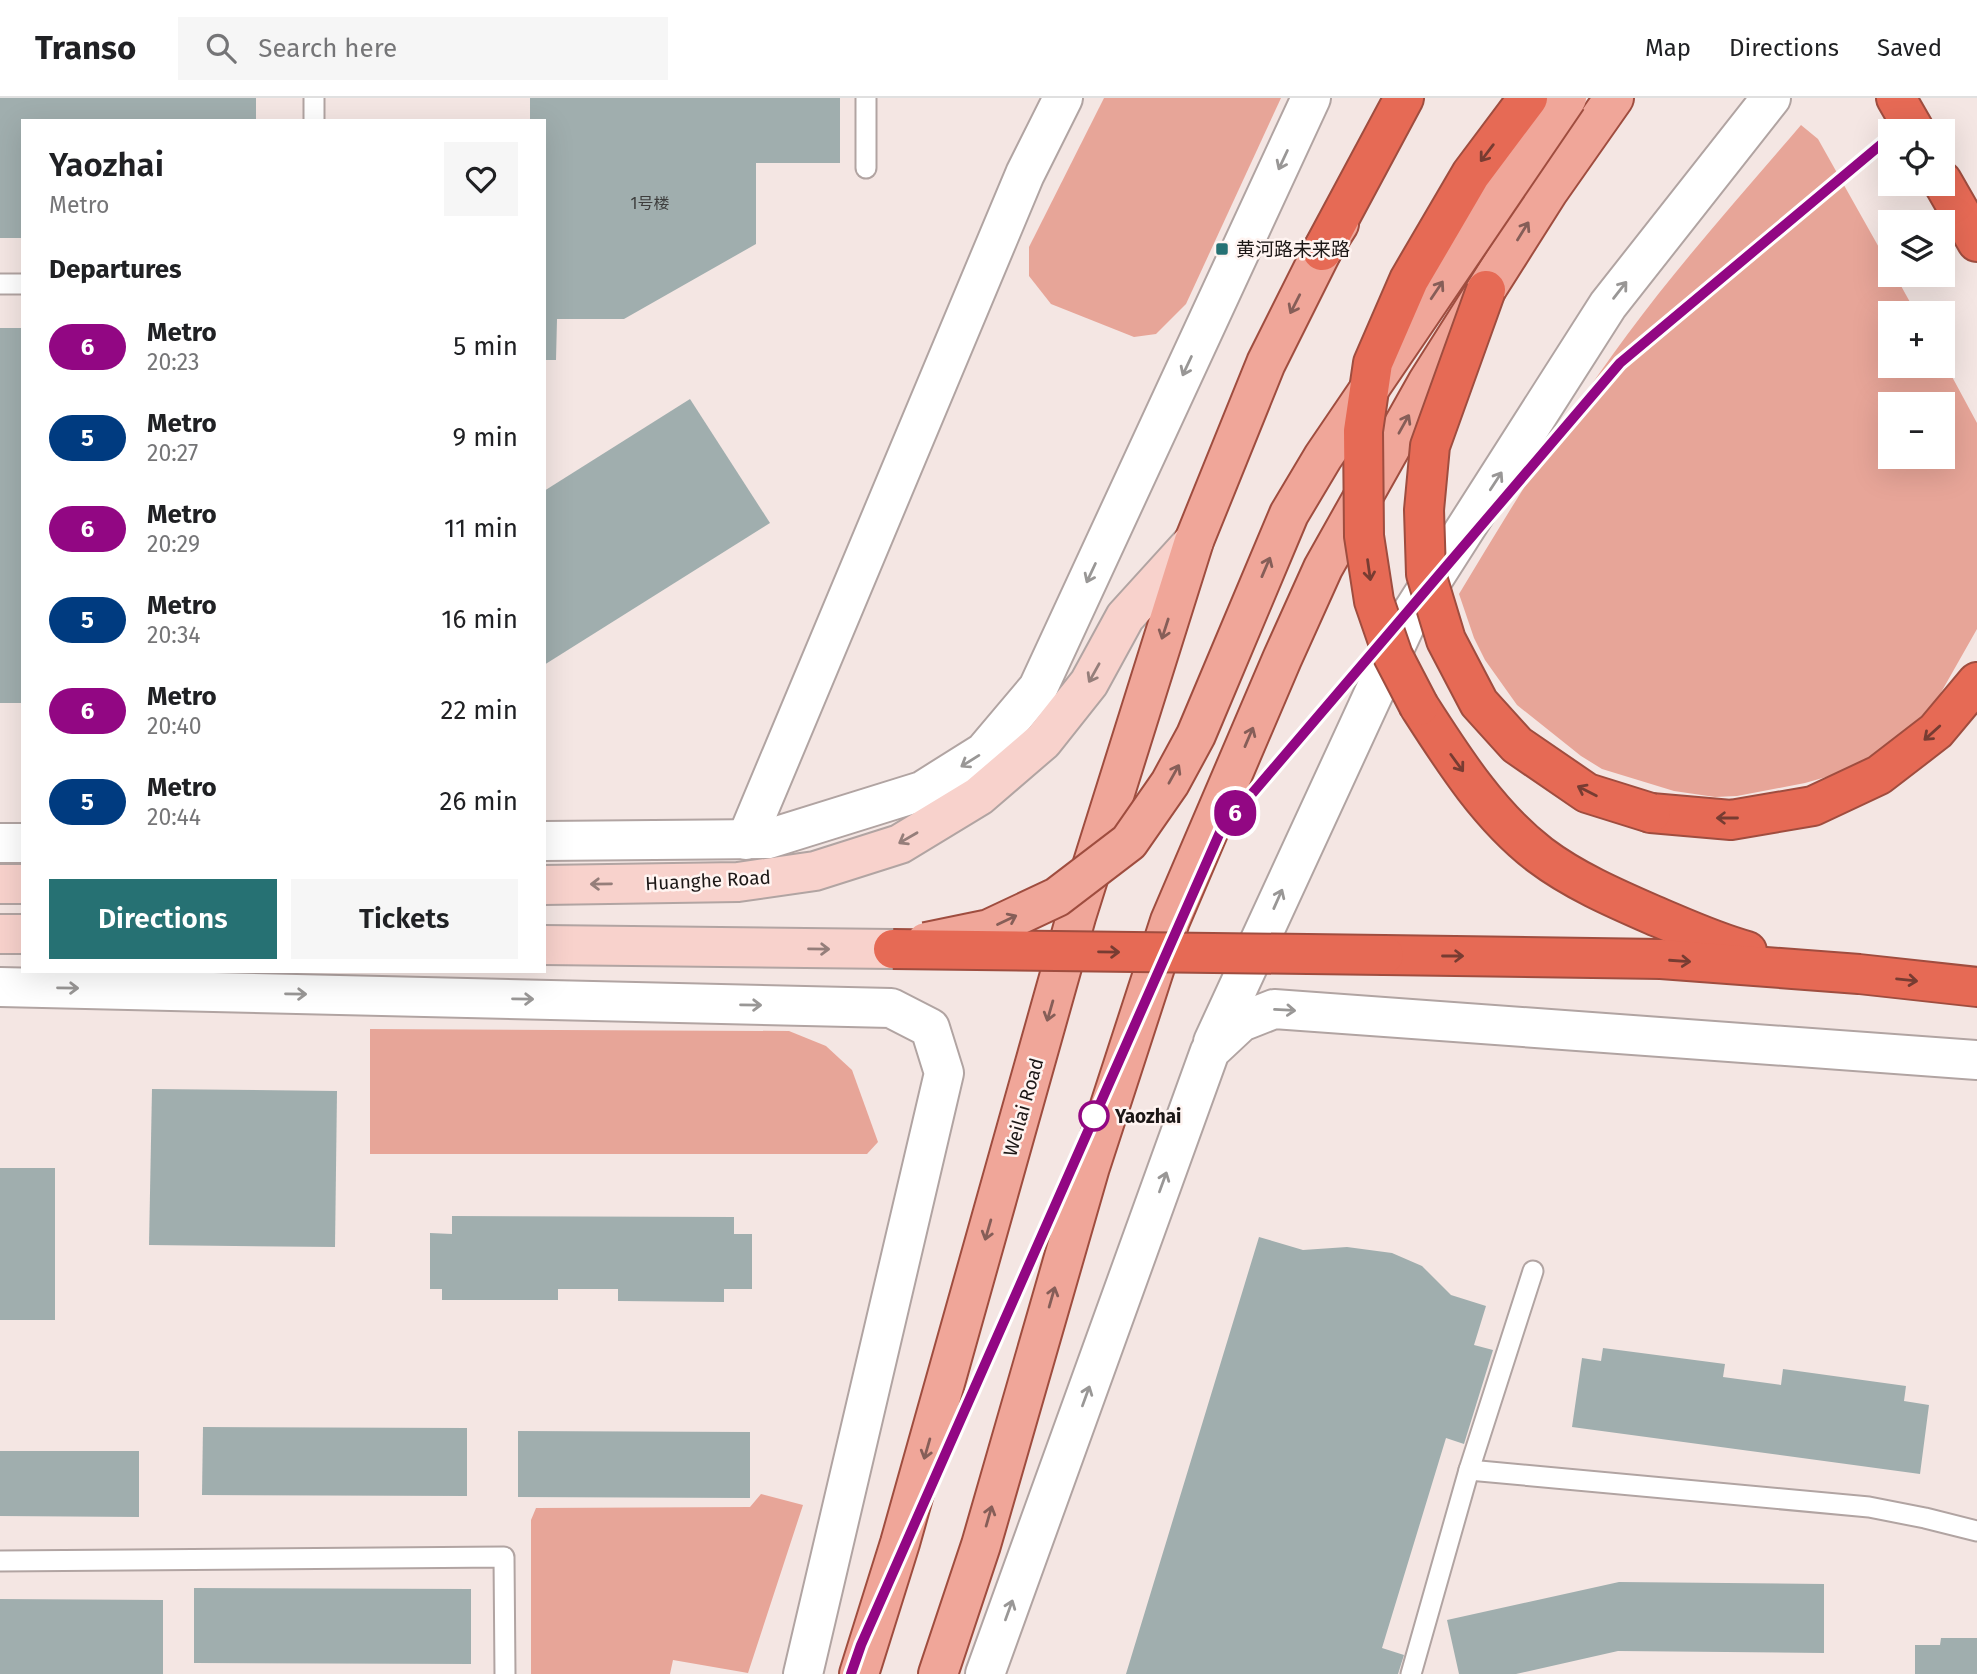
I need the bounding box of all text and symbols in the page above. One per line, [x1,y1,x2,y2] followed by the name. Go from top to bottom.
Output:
[178,17,668,80] search box
[35,28,136,68] text: Transo
[202,29,240,67] icon: search
[258,33,397,64] text: Search here
[1645,34,1691,62] text: Map
[1729,34,1839,62] text: Directions
[1877,34,1942,62] text: Saved
[1878,119,1955,469] map controls
[1878,119,1955,196] button: locate
[444,142,518,216] button: heart
[1480,143,1494,162] one-way arrow
[49,145,164,185] text: Yaozhai
[1276,149,1289,170] one-way arrow
[49,191,109,219] text: Metro
[631,194,669,213] house number: 1号楼
[1878,210,1955,287] button: layers
[1516,222,1531,241] one-way arrow
[1236,238,1350,261] place label: 黄河路未来路
[1214,241,1230,257] marker: 黄河路未来路
[49,254,182,285] text: Departures
[1429,281,1444,300] one-way arrow
[1612,281,1627,300] one-way arrow
[1288,294,1302,314] one-way arrow
[1878,301,1955,378] button: +
[147,317,217,348] text: Metro
[453,331,518,362] text: 5 min
[81,333,94,361] text: 6
[147,348,200,376] text: 20:23
[1180,355,1193,376] one-way arrow
[1878,392,1955,469] button: −
[147,408,217,439] text: Metro
[1397,415,1411,435] one-way arrow
[453,422,518,453] text: 9 min
[81,424,94,452] text: 5
[147,439,198,467] text: 20:27
[1488,472,1503,491] one-way arrow
[147,499,217,530] text: Metro
[444,513,518,544] text: 11 min
[81,515,94,543] text: 6
[147,530,200,558] text: 20:29
[1261,556,1274,578] one-way arrow
[1363,558,1376,581] one-way arrow
[1084,562,1098,583] one-way arrow
[147,590,217,621] text: Metro
[441,604,518,635] text: 16 min
[81,606,94,634] text: 5
[1158,618,1170,640] one-way arrow
[147,621,201,649] text: 20:34
[1087,662,1100,683] one-way arrow
[147,681,217,712] text: Metro
[441,695,518,726] text: 22 min
[81,697,94,725] text: 6
[147,712,202,740] text: 20:40
[1923,725,1941,741] one-way arrow
[1243,726,1256,748] one-way arrow
[1450,753,1464,772] one-way arrow
[961,754,980,769] one-way arrow
[1168,765,1182,785] one-way arrow
[147,772,217,803] text: Metro
[1577,783,1597,797] one-way arrow
[440,786,518,817] text: 26 min
[81,788,94,816] text: 5
[1212,790,1258,836] line badge: 6
[1228,799,1242,827] text: 6
[147,803,201,831] text: 20:44
[1716,811,1739,825] one-way arrow
[899,831,919,845] one-way arrow
[645,866,771,895] street label: Huanghe Road
[590,877,613,891] one-way arrow
[49,879,277,959] button: Directions
[291,879,518,959] button: Tickets
[1272,889,1285,910] one-way arrow
[996,913,1017,926] one-way arrow
[808,942,831,955] one-way arrow
[1097,945,1120,959] one-way arrow
[1441,949,1464,963] one-way arrow
[1668,955,1691,968] one-way arrow
[1895,973,1918,986] one-way arrow
[56,982,79,995] one-way arrow
[284,987,307,1001] one-way arrow
[511,992,534,1006] one-way arrow
[739,998,762,1011] one-way arrow
[1042,1000,1055,1022] one-way arrow
[1273,1004,1296,1017] one-way arrow
[998,1055,1048,1159] street label: Weilai Road
[1079,1101,1109,1131] marker: Yaozhai
[1114,1105,1181,1128] place label: Yaozhai
[1157,1171,1170,1193] one-way arrow
[981,1219,994,1241] one-way arrow
[1047,1287,1060,1309] one-way arrow
[1080,1385,1093,1407] one-way arrow
[920,1437,933,1460] one-way arrow
[983,1505,996,1528] one-way arrow
[1003,1599,1016,1621] one-way arrow

